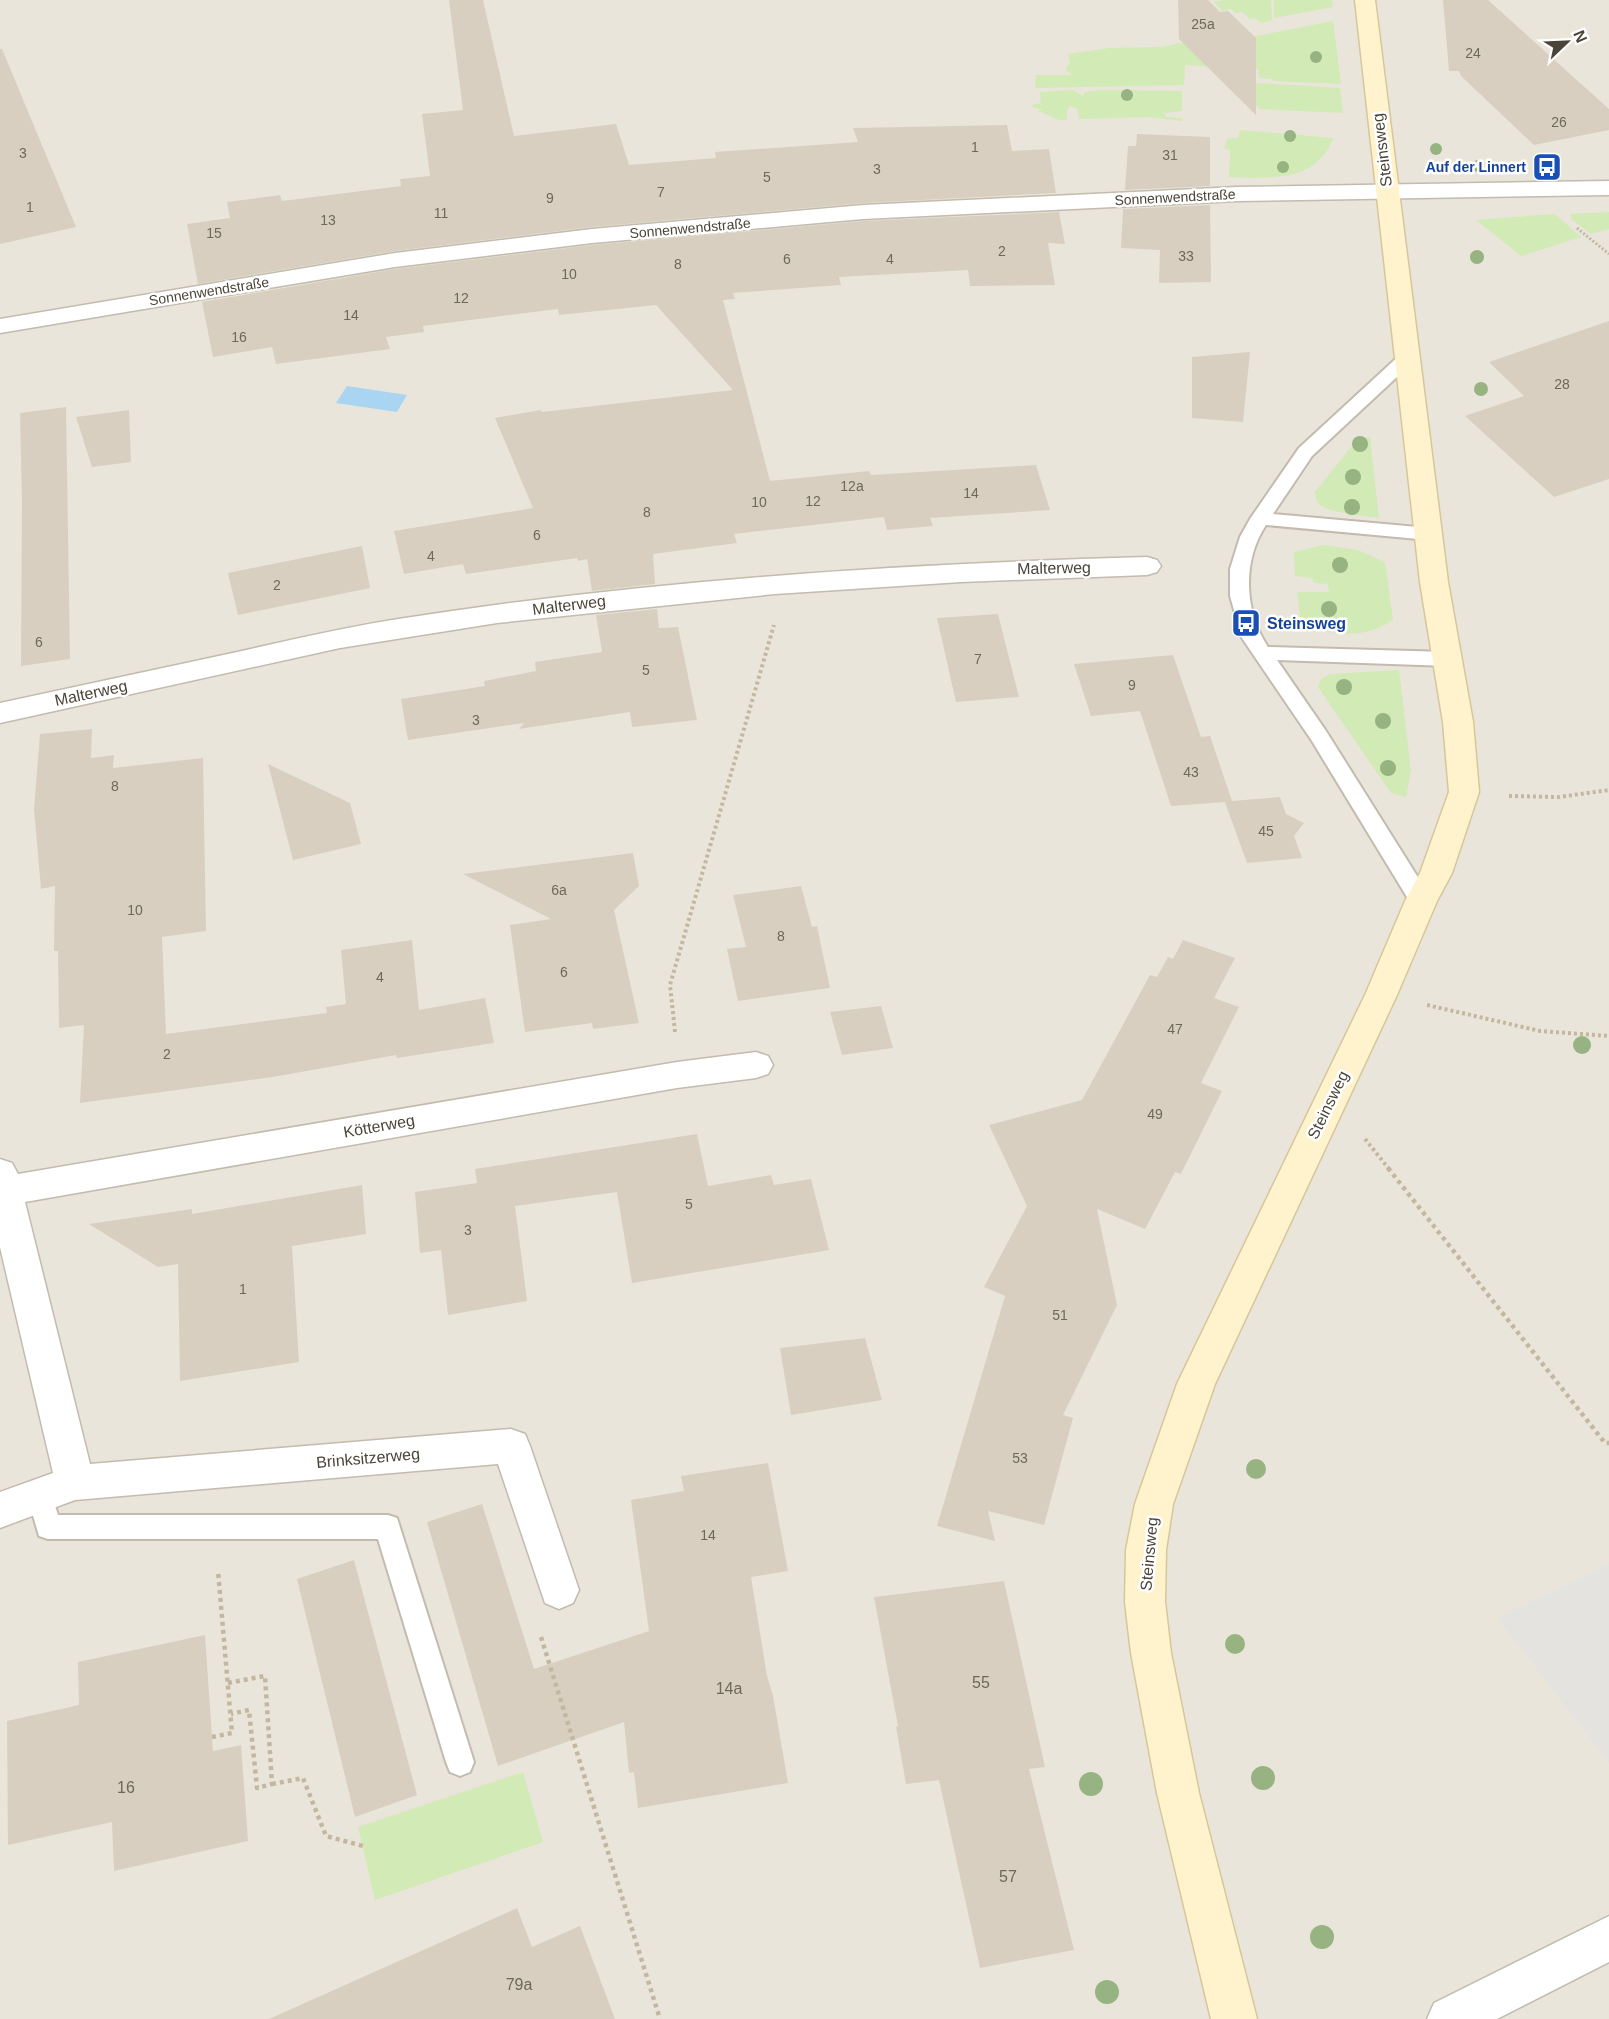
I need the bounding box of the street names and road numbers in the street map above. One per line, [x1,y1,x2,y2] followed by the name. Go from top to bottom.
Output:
[1369,112,1395,188] street label: Steinsweg
[1114,186,1236,208] street label: Sonnenwendstraße
[629,215,751,241] street label: Sonnenwendstraße
[148,274,270,308] street label: Sonnenwendstraße
[1017,559,1091,577] street label: Malterweg
[531,592,607,618] street label: Malterweg
[53,677,129,709] street label: Malterweg
[1304,1068,1352,1142] street label: Steinsweg
[342,1111,416,1141] street label: Kötterweg
[315,1445,421,1471] street label: Brinksitzerweg
[1137,1516,1161,1592] street label: Steinsweg

